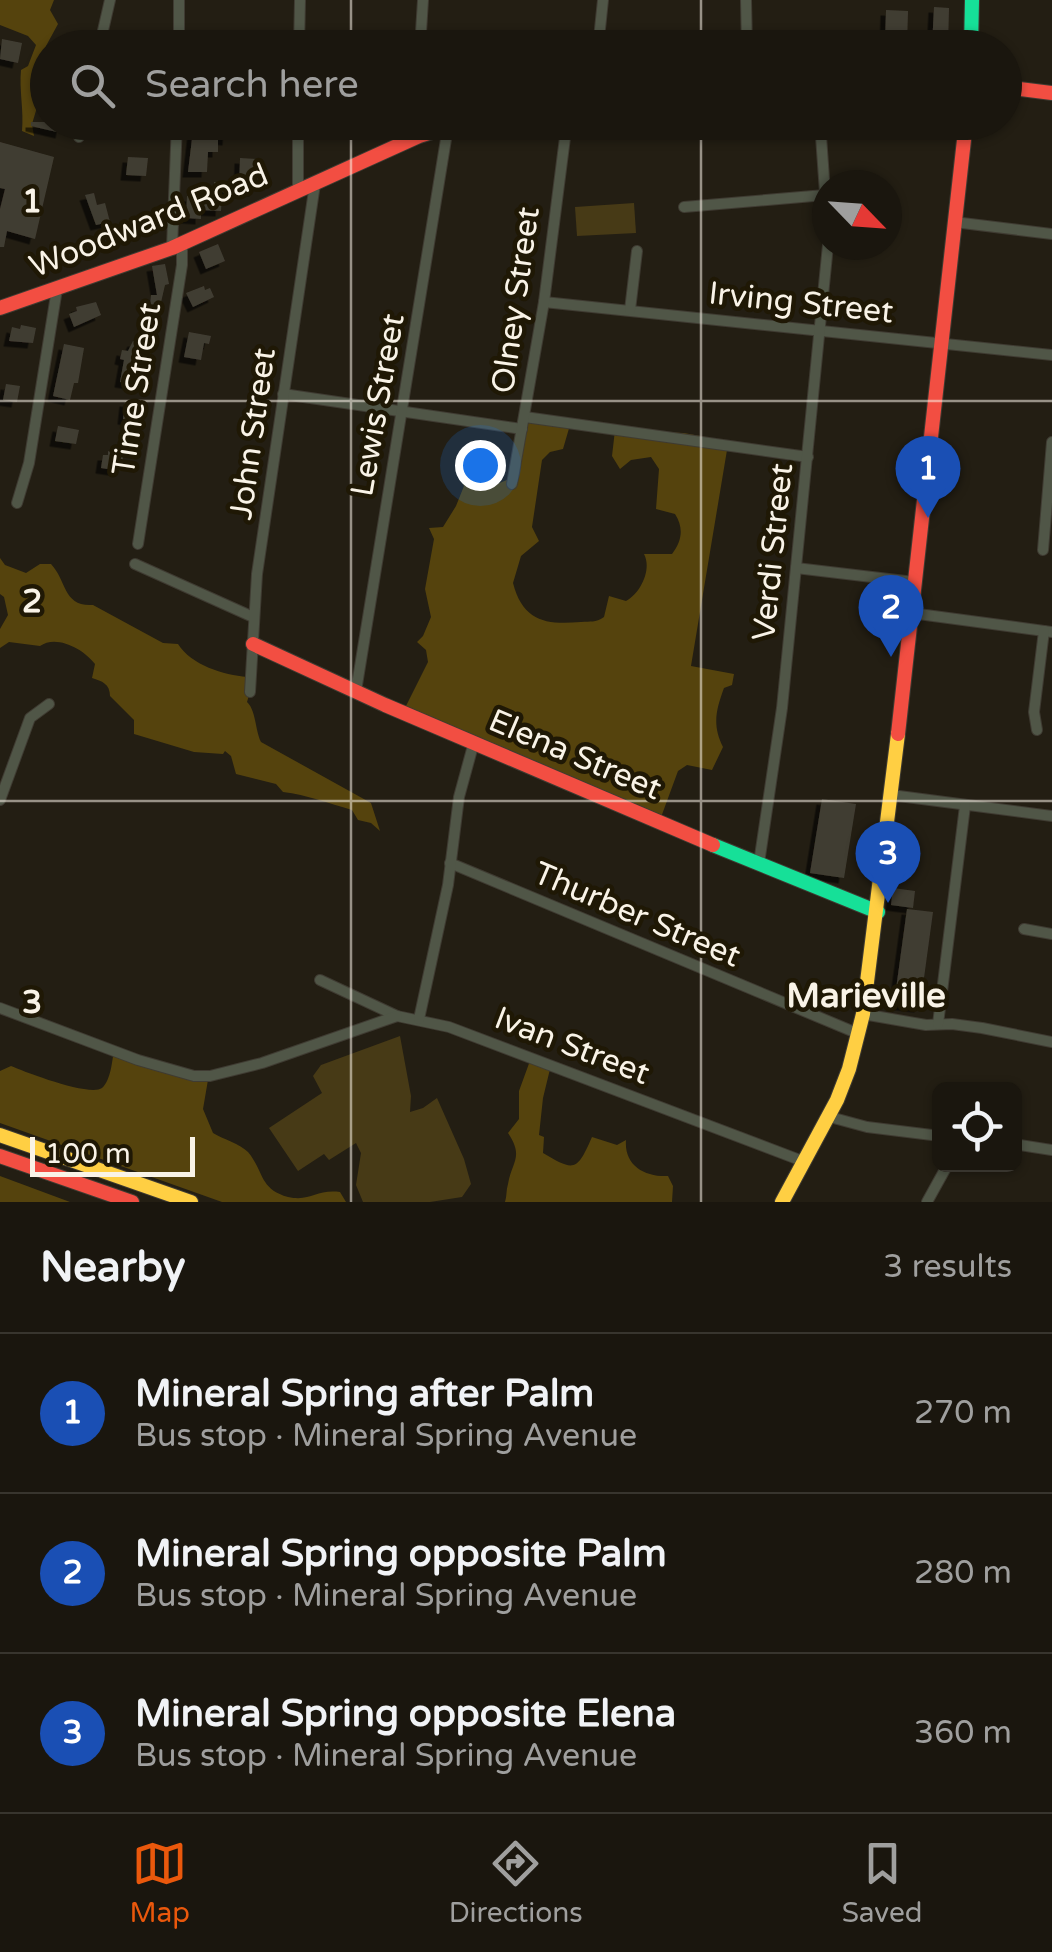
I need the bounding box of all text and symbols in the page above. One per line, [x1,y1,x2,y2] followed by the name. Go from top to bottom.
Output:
[30,30,1022,140] search box
[65,58,120,113] icon: search
[145,62,359,108] text: Search here
[24,156,274,286] street label: Woodward Road
[812,170,902,260] north arrow
[22,183,42,221] text: 1
[484,204,548,396] street label: Olney Street
[707,274,895,332] street label: Irving Street
[105,300,169,478] street label: Time Street
[343,311,413,499] street label: Lewis Street
[222,346,284,522] street label: John Street
[896,436,960,518] pin: 1
[455,440,506,491] your location
[745,461,801,643] street label: Verdi Street
[858,574,924,657] pin: 2
[22,583,42,621] text: 2
[483,702,667,808] street label: Elena Street
[856,820,920,903] pin: 3
[528,854,746,976] street label: Thurber Street
[786,975,946,1017] district label: Marieville
[22,984,42,1022] text: 3
[489,999,655,1093] street label: Ivan Street
[932,1082,1022,1172] map controls
[932,1082,1022,1172] button: locate
[30,1132,195,1176] scale bar
[45,1137,131,1171] text: 100 m
[40,1242,185,1293] text: Nearby
[883,1248,1012,1286] text: 3 results
[135,1371,594,1417] text: Mineral Spring after Palm
[62,1394,83,1432] text: 1
[914,1394,1012,1432] text: 270 m
[135,1417,637,1455] text: Bus stop · Mineral Spring Avenue
[135,1531,667,1577] text: Mineral Spring opposite Palm
[62,1554,83,1592] text: 2
[914,1554,1012,1592] text: 280 m
[135,1577,637,1615] text: Bus stop · Mineral Spring Avenue
[135,1691,676,1737] text: Mineral Spring opposite Elena
[62,1714,83,1752] text: 3
[914,1714,1012,1752] text: 360 m
[135,1737,637,1775] text: Bus stop · Mineral Spring Avenue
[129,1836,190,1930] tab: Map
[449,1836,583,1930] tab: Directions
[842,1836,923,1930] tab: Saved

